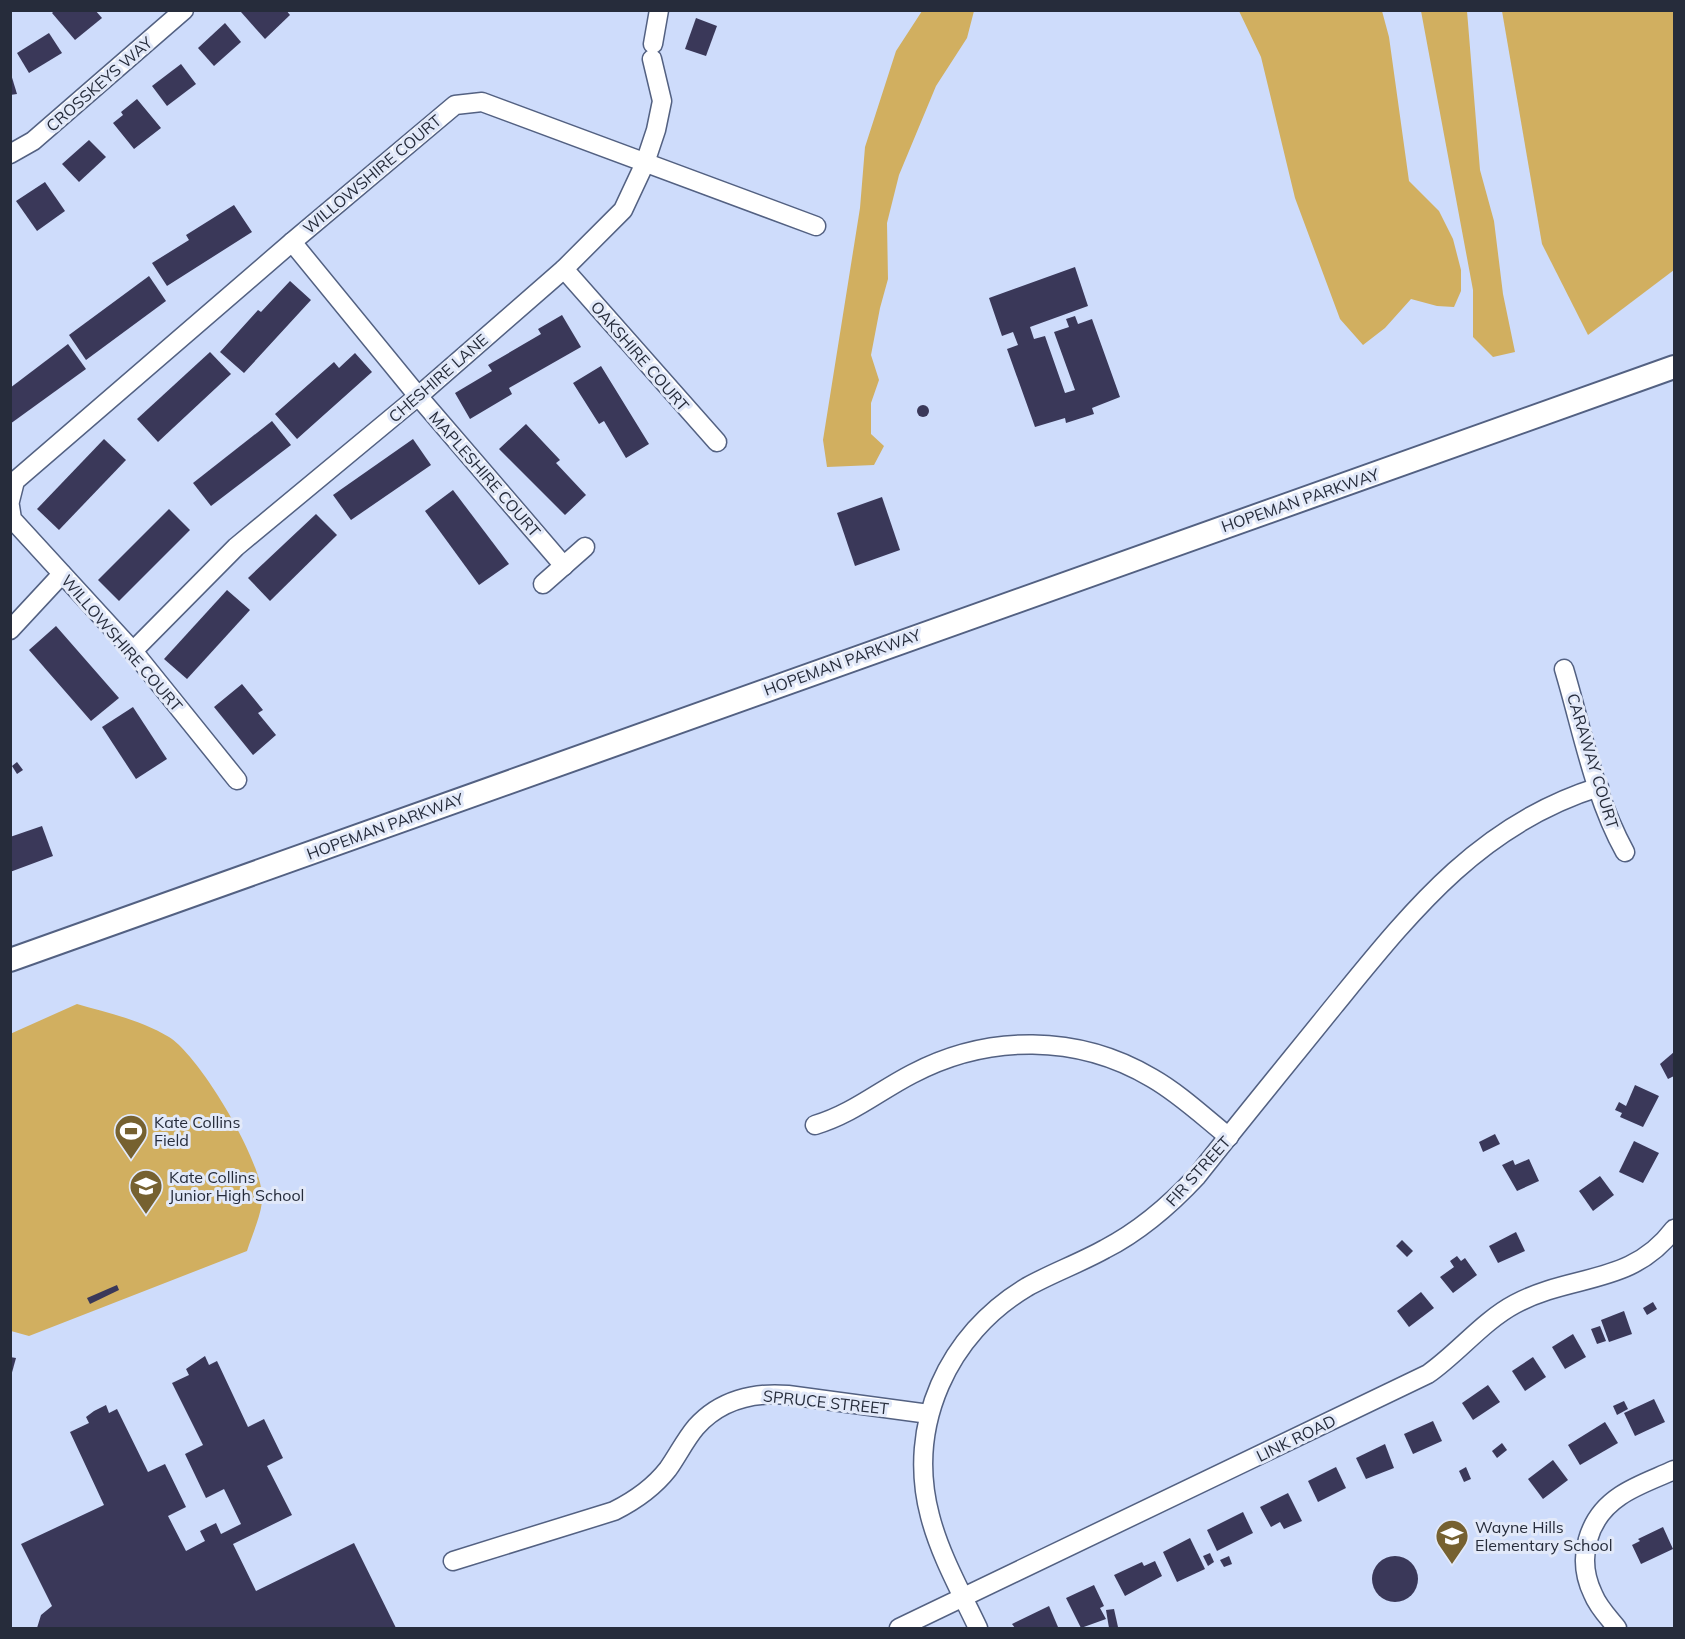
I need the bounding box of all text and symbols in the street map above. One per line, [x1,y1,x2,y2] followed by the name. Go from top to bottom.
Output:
[42,32,157,136] street label: CROSSKEYS WAY
[299,110,446,238] street label: WILLOWSHIRE COURT
[587,297,694,416] street label: OAKSHIRE COURT
[384,329,492,427] street label: CHESHIRE LANE
[425,407,545,541] street label: MAPLESHIRE COURT
[1219,464,1382,536] street label: HOPEMAN PARKWAY
[57,571,187,716] street label: WILLOWSHIRE COURT
[761,624,923,700] street label: HOPEMAN PARKWAY
[1563,691,1623,832] street label: CARAWAY COURT
[304,788,466,864] street label: HOPEMAN PARKWAY
[154,1112,240,1150] place label: Kate Collins Field
[113,1113,149,1160] sports icon: Kate Collins Field
[1161,1132,1235,1210] street label: FIR STREET
[169,1167,304,1205] place label: Kate Collins Junior High School
[128,1168,164,1215] school or university icon: Kate Collins Junior High School
[762,1385,890,1419] street label: SPRUCE STREET
[1253,1410,1339,1466] street label: LINK ROAD
[1475,1517,1613,1555] place label: Wayne Hills Elementary School
[1434,1518,1470,1565] school or university icon: Wayne Hills Elementary School

